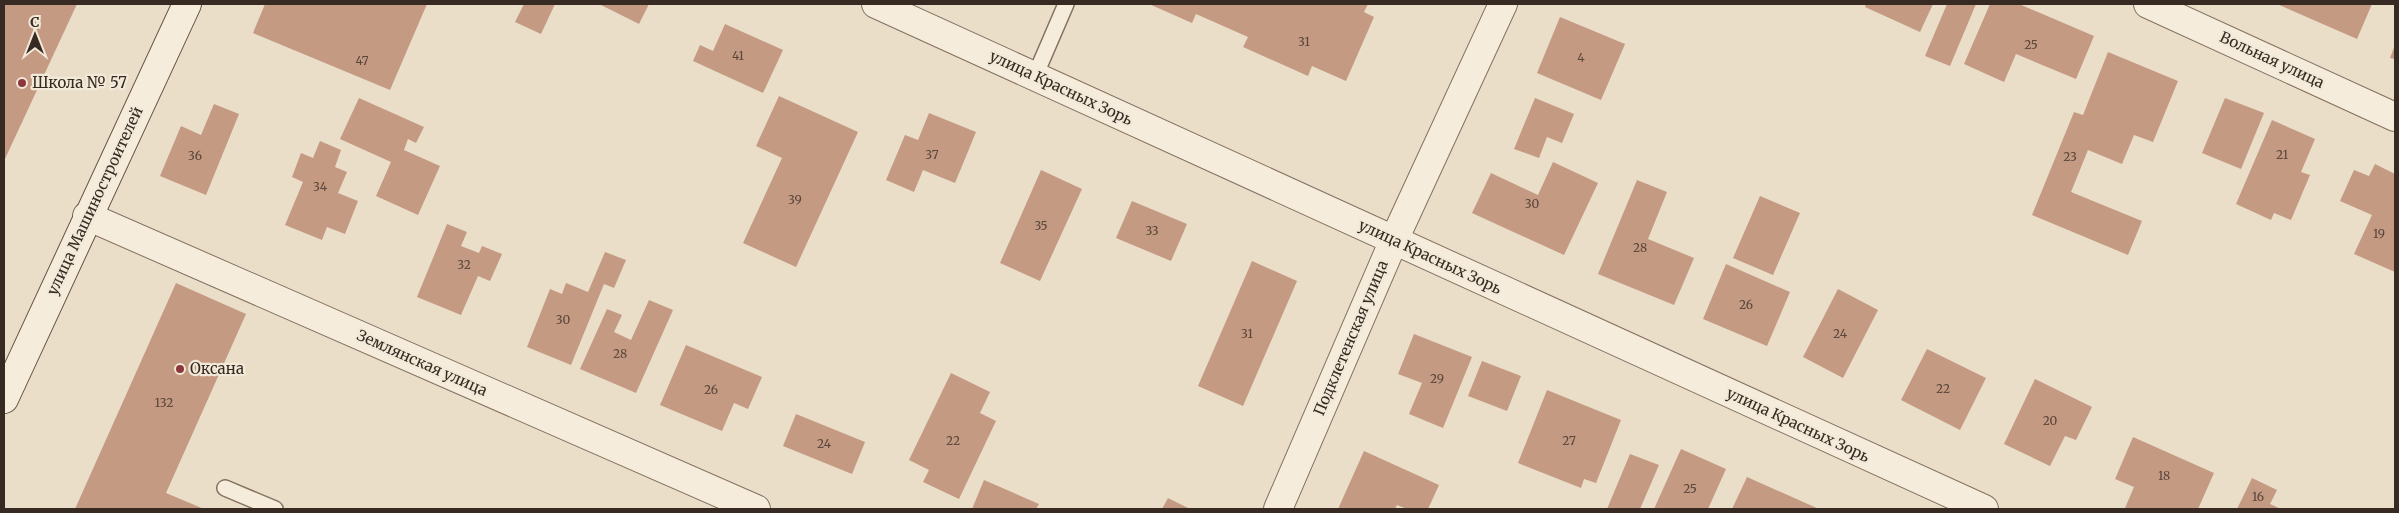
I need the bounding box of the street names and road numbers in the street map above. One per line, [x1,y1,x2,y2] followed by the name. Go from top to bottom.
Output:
[2217,27,2327,92] street label: Вольная улица
[987,46,1136,129] street label: улица Красных Зорь
[42,103,147,298] street label: улица Машиностроителей
[1356,215,1505,298] street label: улица Красных Зорь
[1309,257,1392,418] street label: Подклетенская улица
[354,325,490,400] street label: Землянская улица
[1724,383,1873,466] street label: улица Красных Зорь

